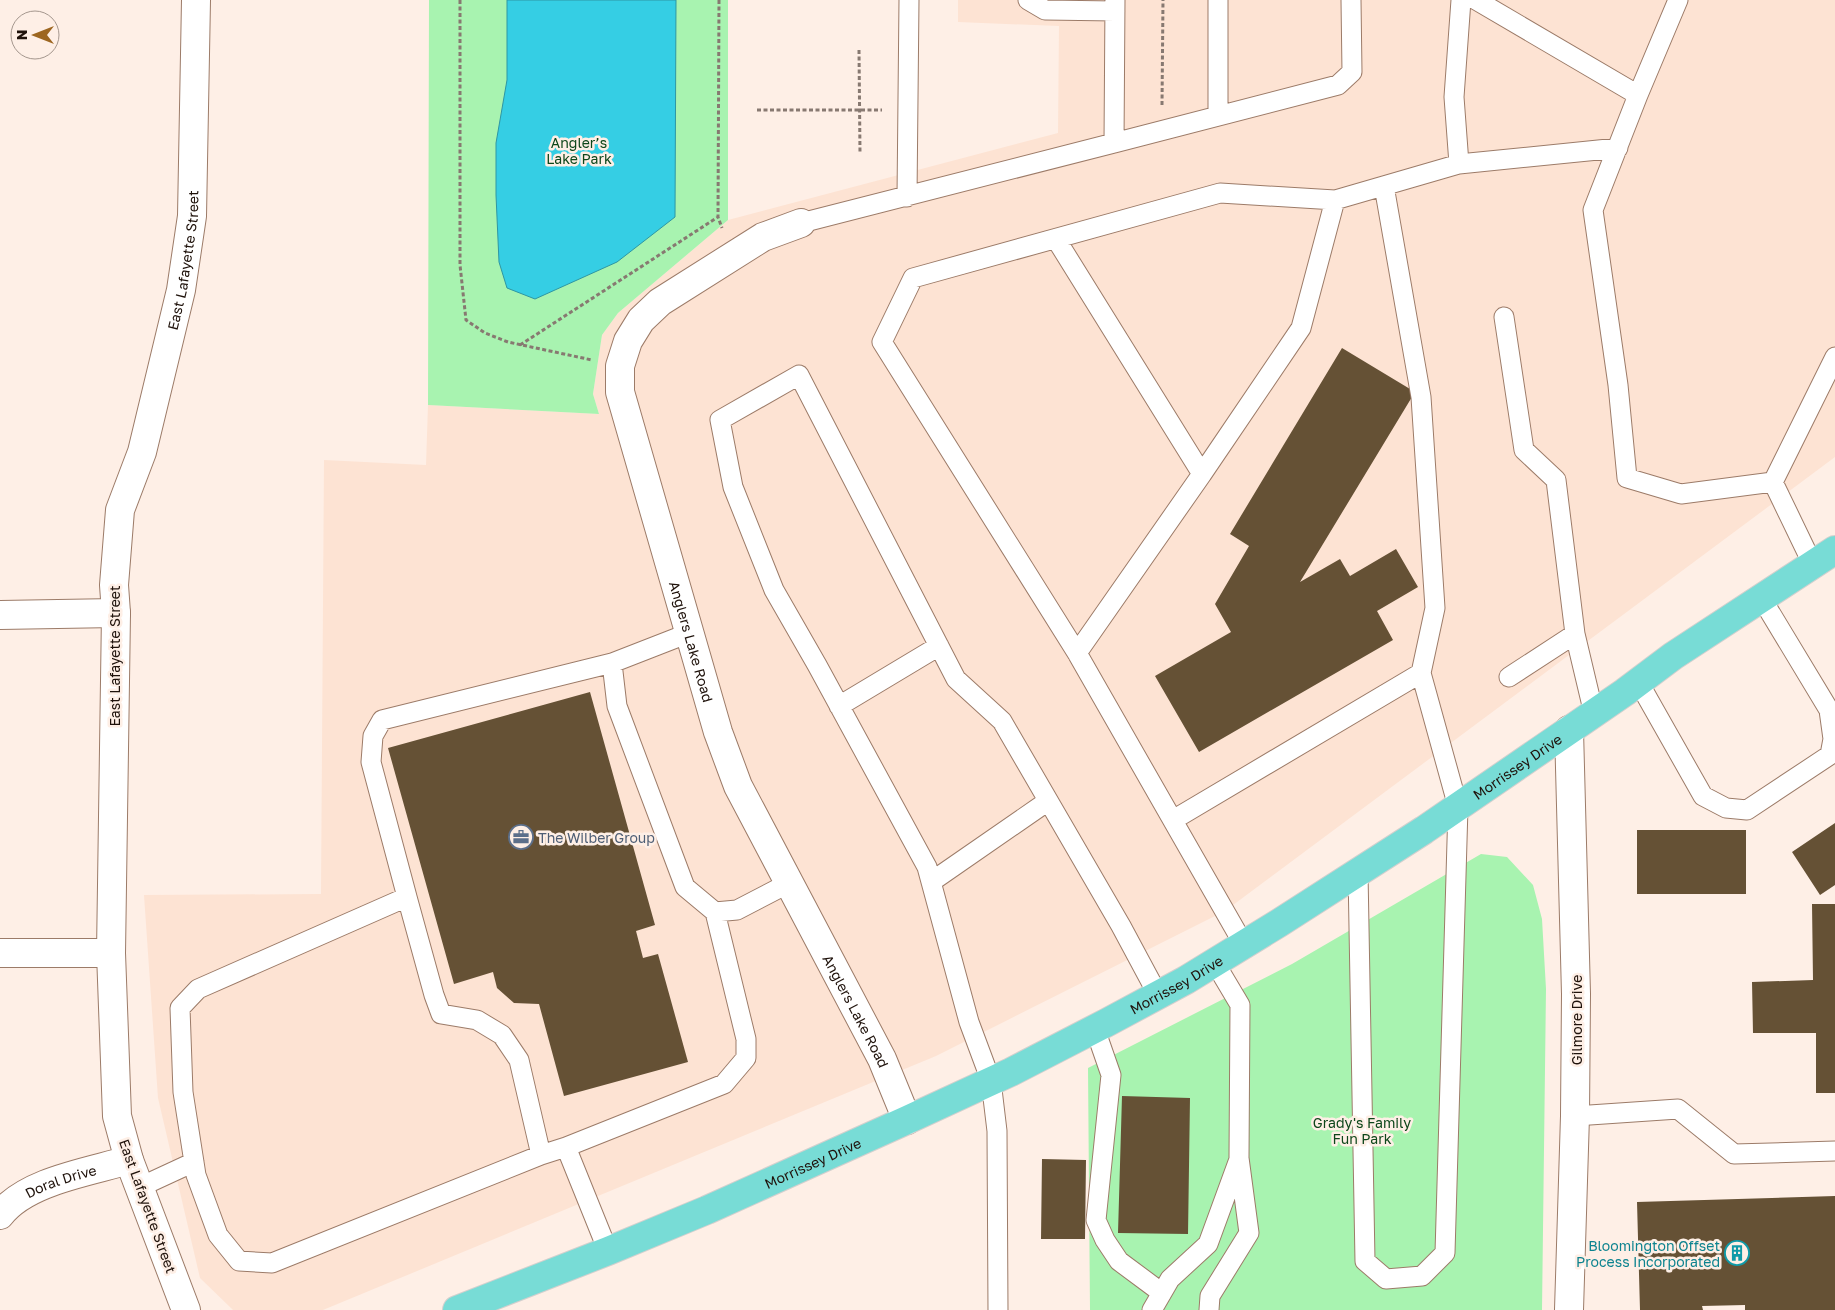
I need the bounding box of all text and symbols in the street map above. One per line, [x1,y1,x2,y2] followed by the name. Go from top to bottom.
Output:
[10,10,60,60] north arrow
[13,30,30,40] text: N
[546,134,612,167] park label: Angler’s Lake Park
[163,190,201,332] street label: East Lafayette Street
[666,579,717,704] street label: Anglers Lake Road
[106,585,123,727] street label: East Lafayette Street
[1469,730,1565,803] street label: Morrissey Drive
[508,824,534,850] office icon: The Wilber Group
[538,829,655,846] place label: The Wilber Group
[820,951,893,1070] street label: Anglers Lake Road
[1127,951,1225,1017] street label: Morrissey Drive
[1568,975,1585,1065] street label: Gilmore Drive
[1313,1114,1411,1147] park label: Grady's Family Fun Park
[762,1133,863,1192] street label: Morrissey Drive
[116,1137,180,1275] street label: East Lafayette Street
[22,1161,98,1201] street label: Doral Drive
[1576,1237,1720,1270] place label: Bloomington Offset Process Incorporated
[1724,1240,1750,1266] building icon: Bloomington Offset Process Incorporated

